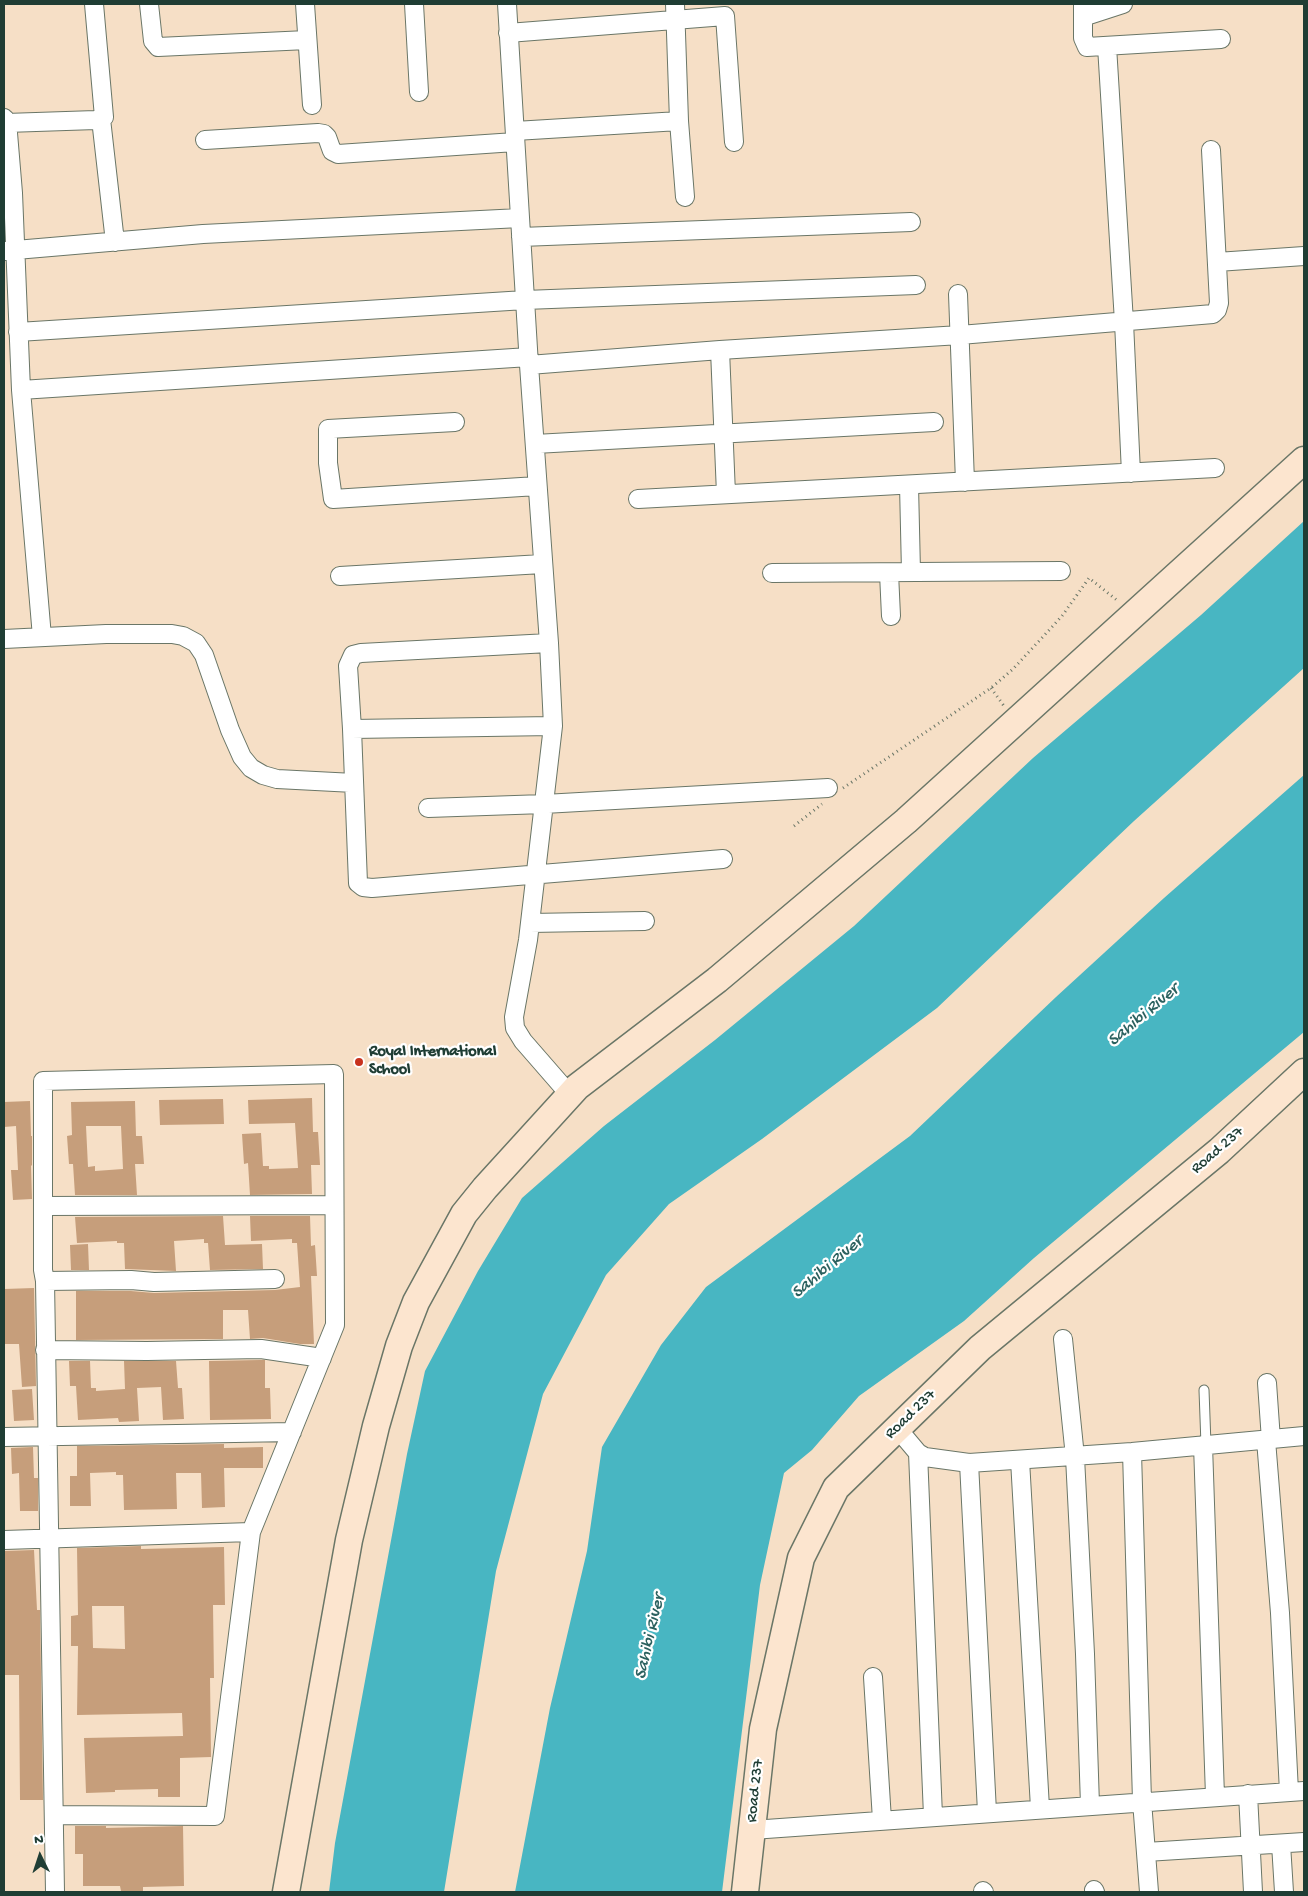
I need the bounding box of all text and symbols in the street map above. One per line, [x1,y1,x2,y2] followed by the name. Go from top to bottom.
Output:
[1104,980,1184,1052] water label: Sahibi River
[369,1043,496,1081] place label: Royal International School
[353,1056,365,1068] marker: Royal International School
[1188,1123,1248,1179] street label: Road 237
[788,1232,868,1304] water label: Sahibi River
[882,1386,940,1444] street label: Road 237
[631,1592,671,1682] water label: Sahibi River
[743,1759,769,1823] street label: Road 237
[15,1831,65,1881] north arrow
[34,1832,44,1849] text: N

